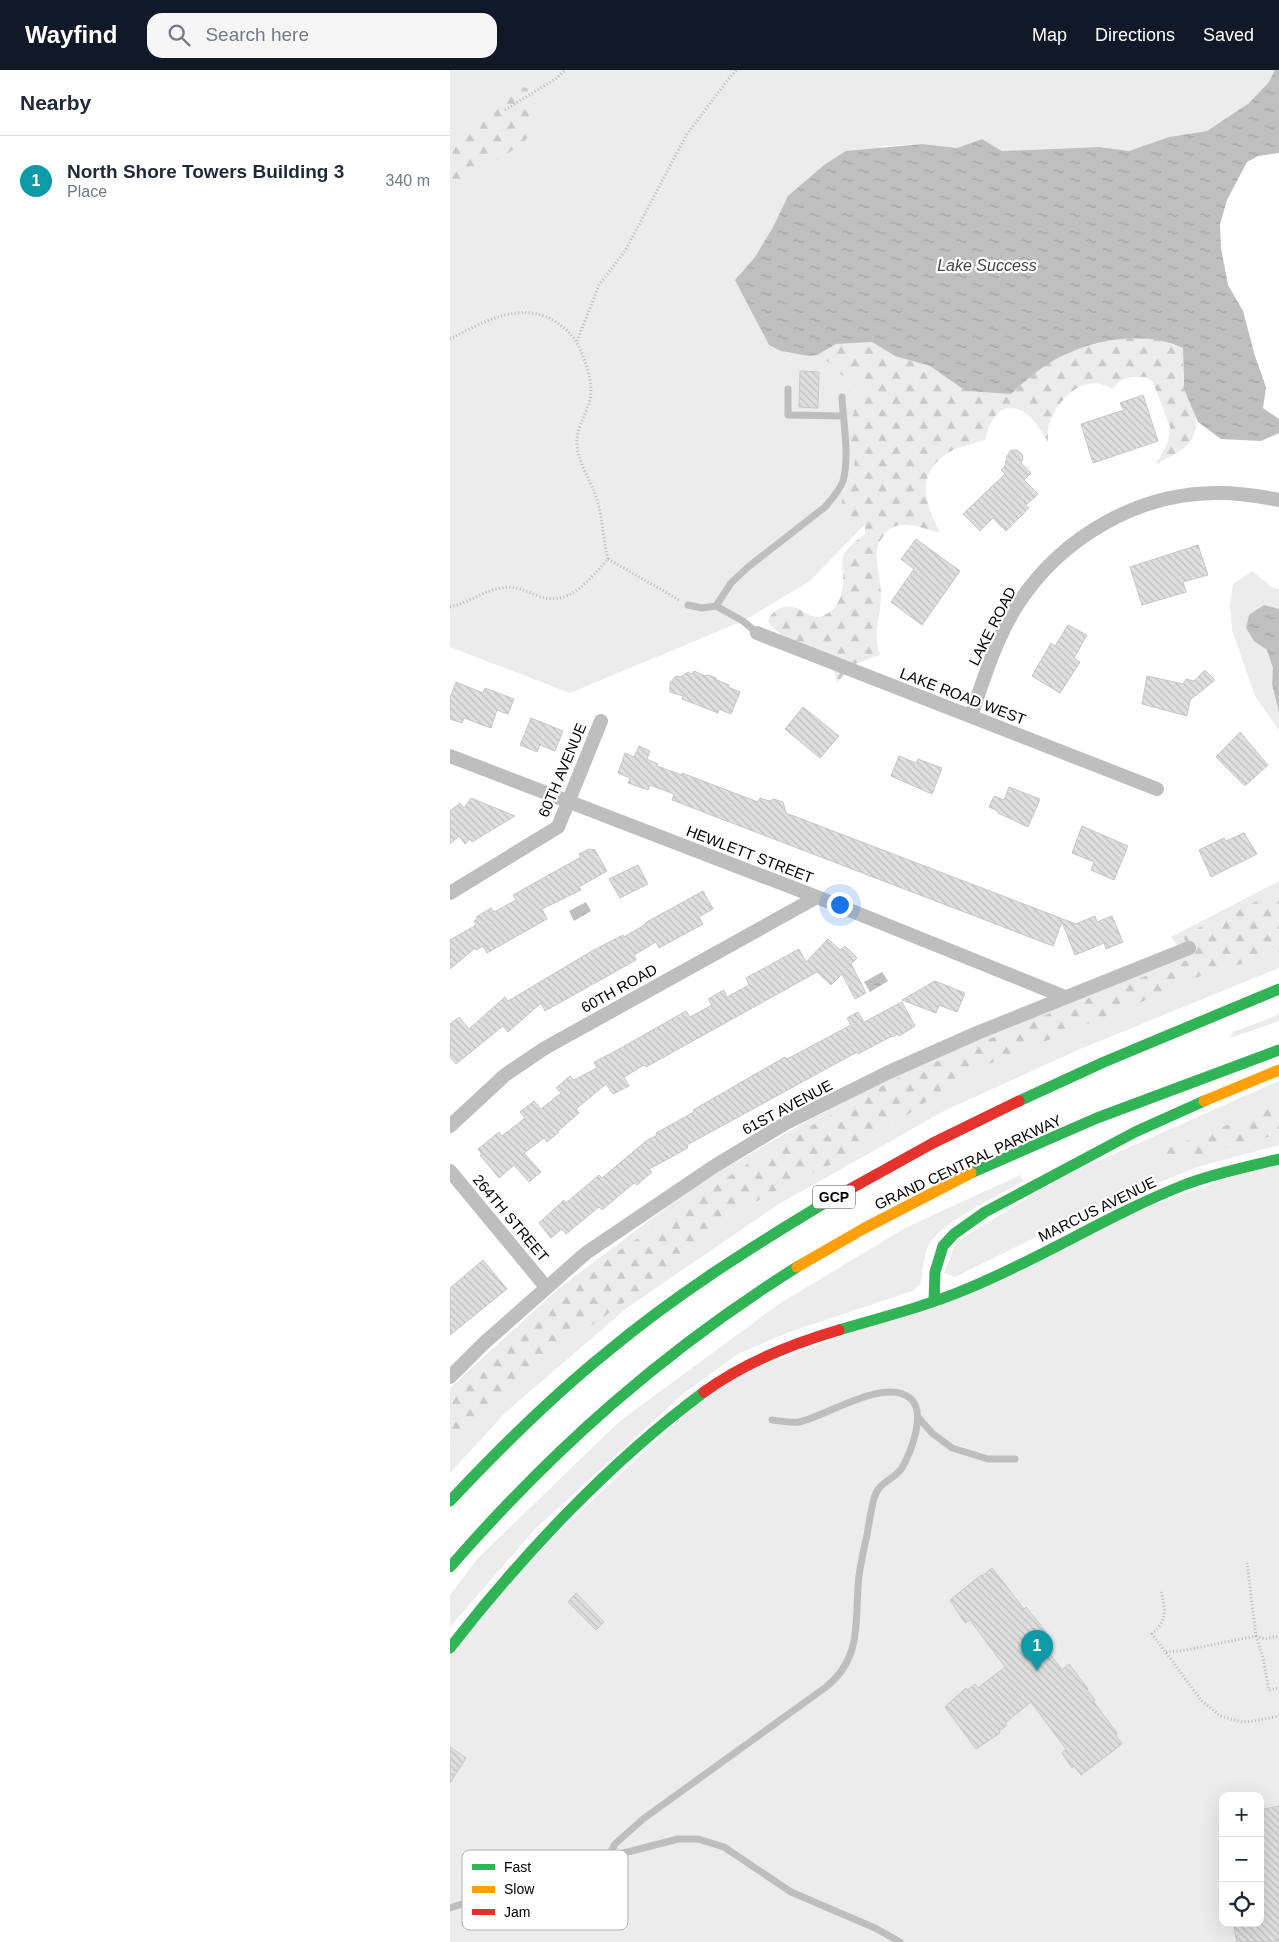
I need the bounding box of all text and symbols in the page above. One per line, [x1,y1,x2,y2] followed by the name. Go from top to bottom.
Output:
[147,13,497,58] search box
[25,21,117,48] text: Wayfind
[165,21,193,49] icon: search
[205,24,309,45] text: Search here
[1032,25,1067,45] text: Map
[1095,25,1175,45] text: Directions
[1203,25,1254,45] text: Saved
[20,91,91,114] text: Nearby
[67,161,344,182] text: North Shore Towers Building 3
[32,172,40,189] text: 1
[386,172,430,189] text: 340 m
[67,183,107,200] text: Place
[937,257,1037,274] water label: Lake Success
[965,584,1019,668] street label: LAKE ROAD
[898,664,1028,728] street label: LAKE ROAD WEST
[535,720,589,820] street label: 60TH AVENUE
[684,822,816,886] street label: HEWLETT STREET
[827,892,853,918] your location
[578,960,660,1016] street label: 60TH ROAD
[739,1076,835,1138] street label: 61ST AVENUE
[872,1111,1064,1213] street label: GRAND CENTRAL PARKWAY
[470,1171,552,1265] street label: 264TH STREET
[1035,1173,1159,1245] street label: MARCUS AVENUE
[813,1186,855,1208] road number: GCP
[1021,1630,1053,1671] pin: 1
[1219,1792,1264,1927] map controls
[1219,1792,1264,1837] button: +
[1219,1837,1264,1882] button: −
[462,1850,628,1930] legend
[504,1859,531,1875] text: Fast
[504,1881,535,1897] text: Slow
[1219,1882,1264,1927] button: locate
[504,1904,530,1920] text: Jam

